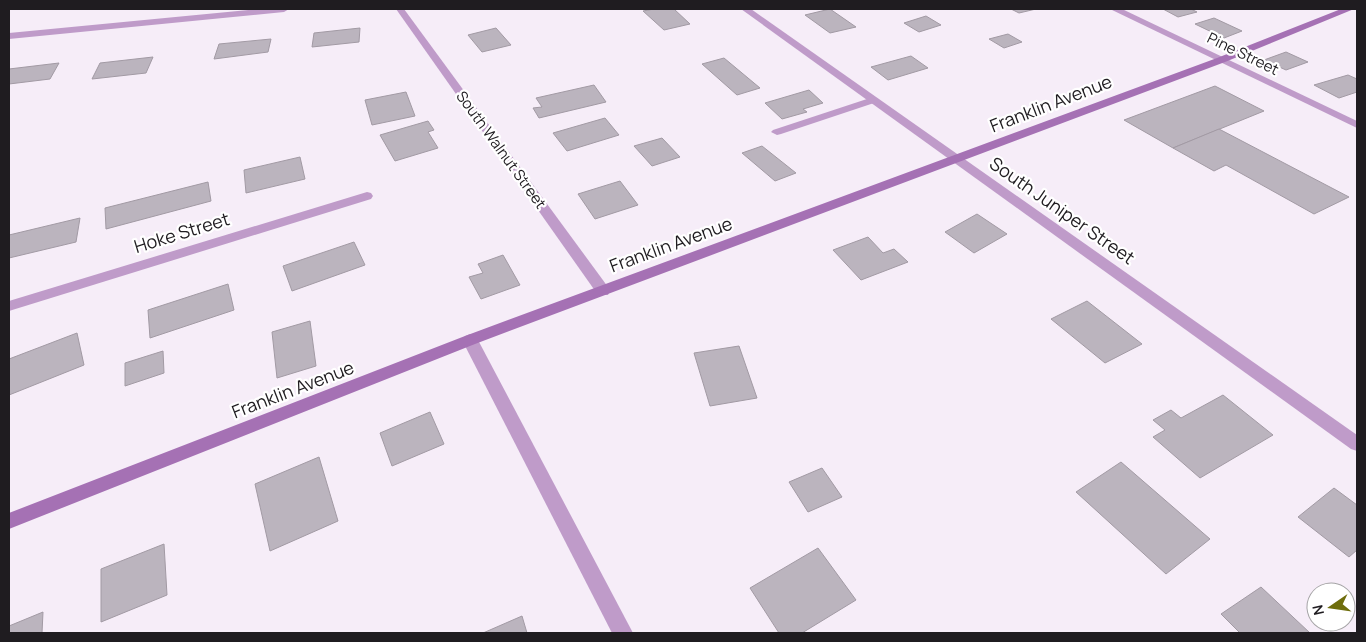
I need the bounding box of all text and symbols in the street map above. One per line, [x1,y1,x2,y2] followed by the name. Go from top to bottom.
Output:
[1204,27,1283,80] street label: Pine Street
[986,69,1115,137] street label: Franklin Avenue
[451,86,551,213] street label: South Walnut Street
[985,151,1140,269] street label: South Juniper Street
[131,206,232,258] street label: Hoke Street
[606,211,735,277] street label: Franklin Avenue
[228,355,357,423] street label: Franklin Avenue
[1306,582,1356,632] north arrow
[1307,603,1328,617] text: N

